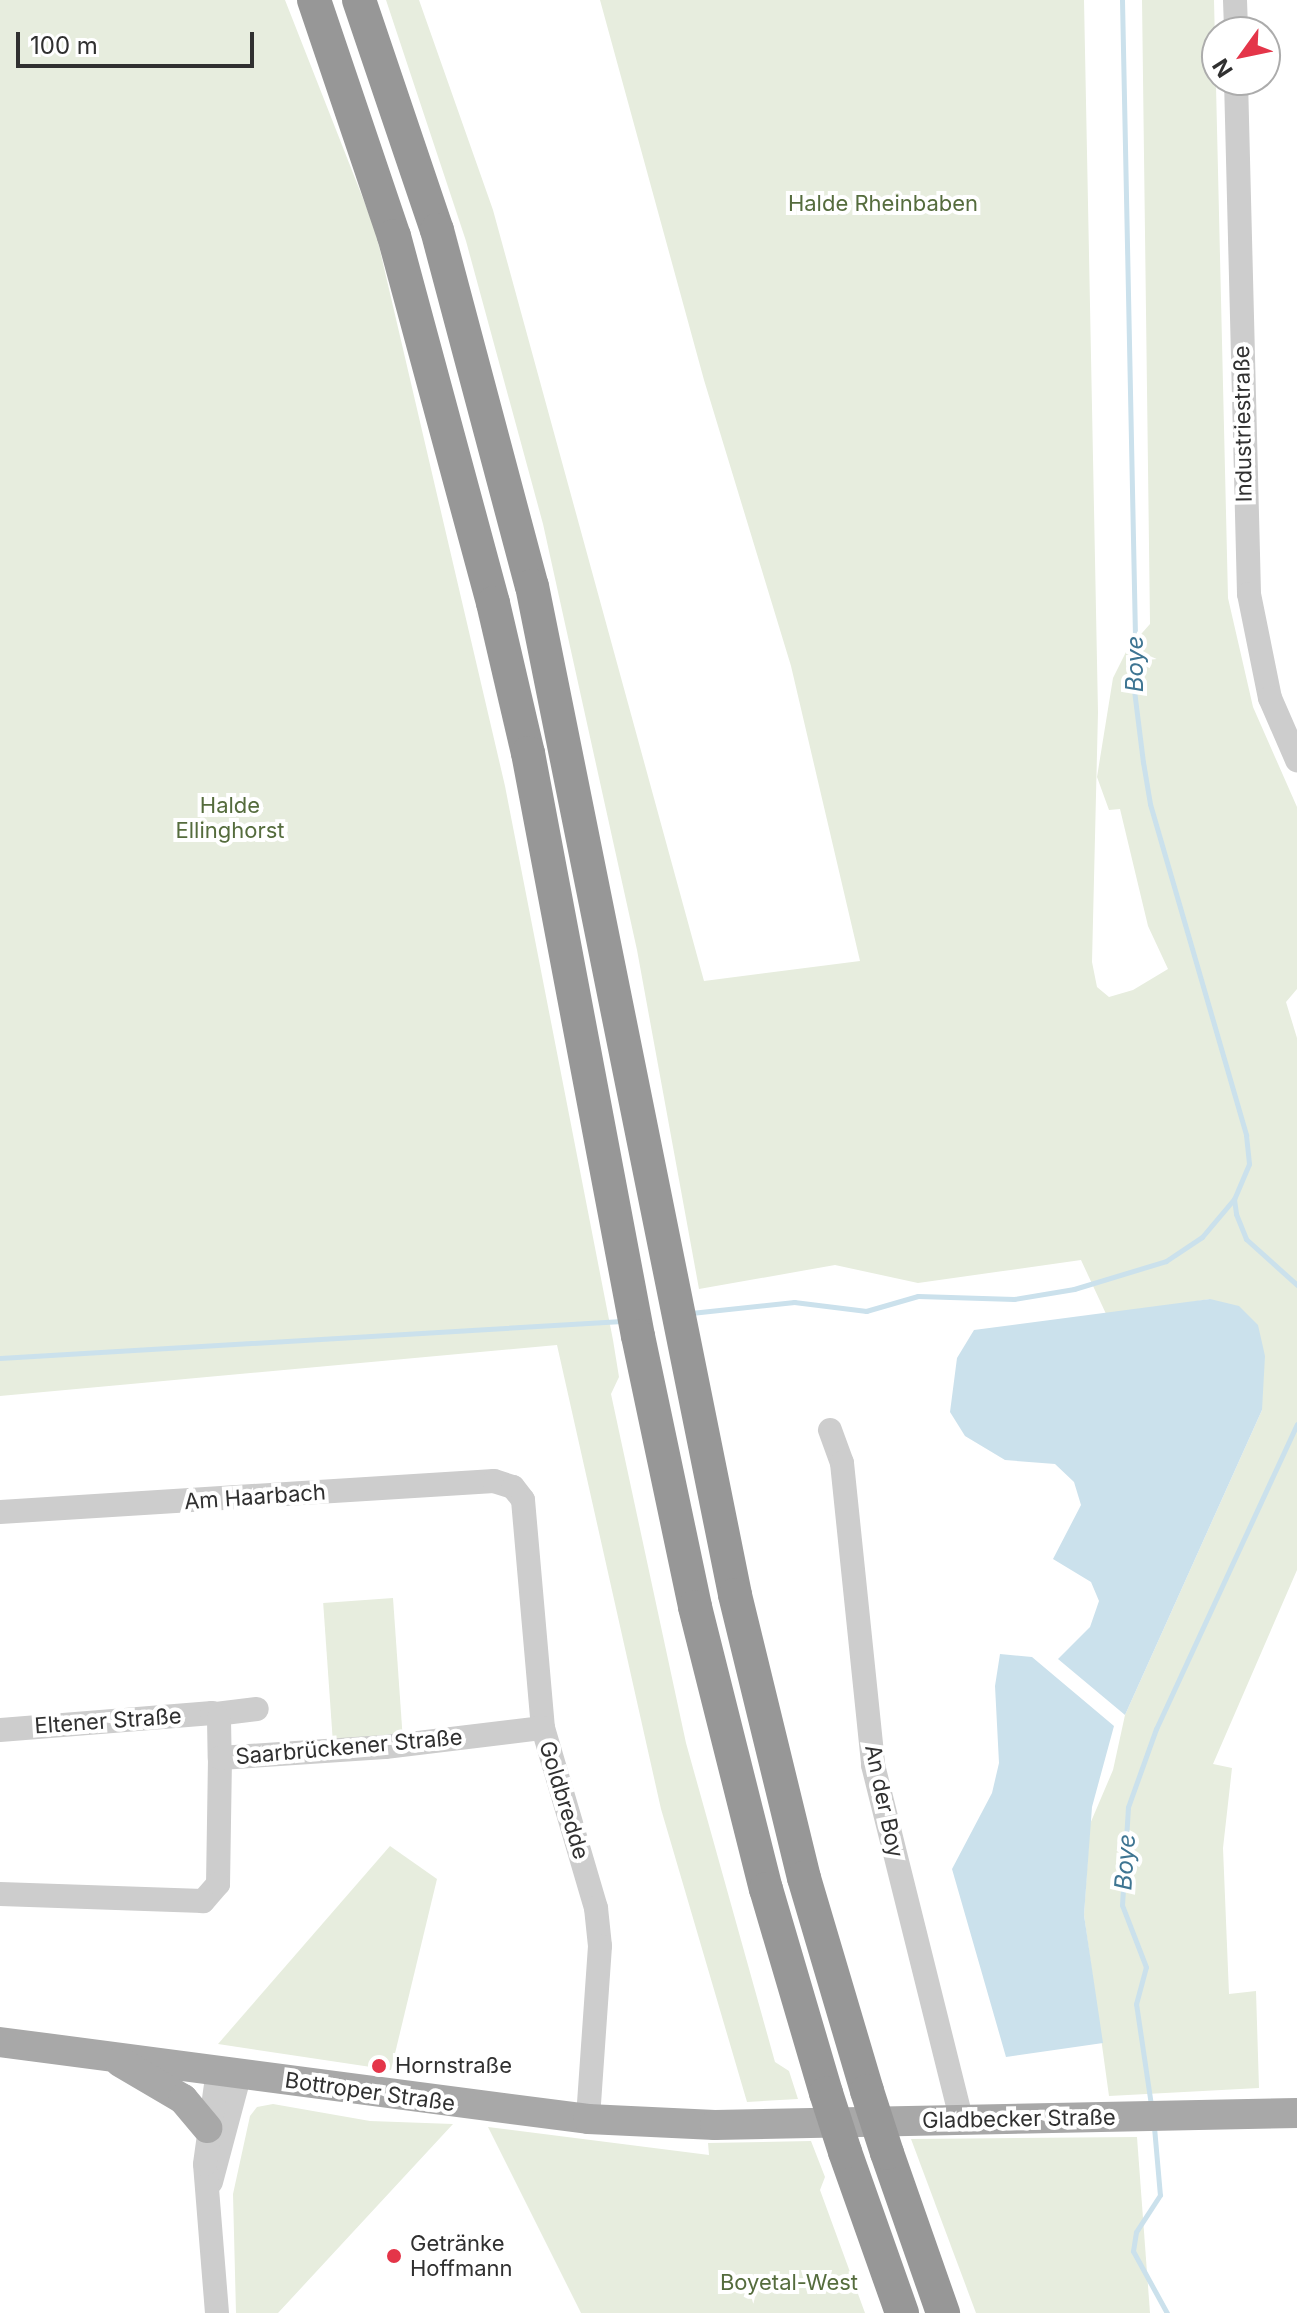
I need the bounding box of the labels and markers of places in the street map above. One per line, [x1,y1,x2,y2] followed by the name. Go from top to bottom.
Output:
[395,2053,512,2079] place label: Hornstraße
[370,2057,388,2075] marker: Hornstraße
[410,2230,513,2282] place label: Getränke Hoffmann
[385,2247,403,2265] marker: Getränke Hoffmann

